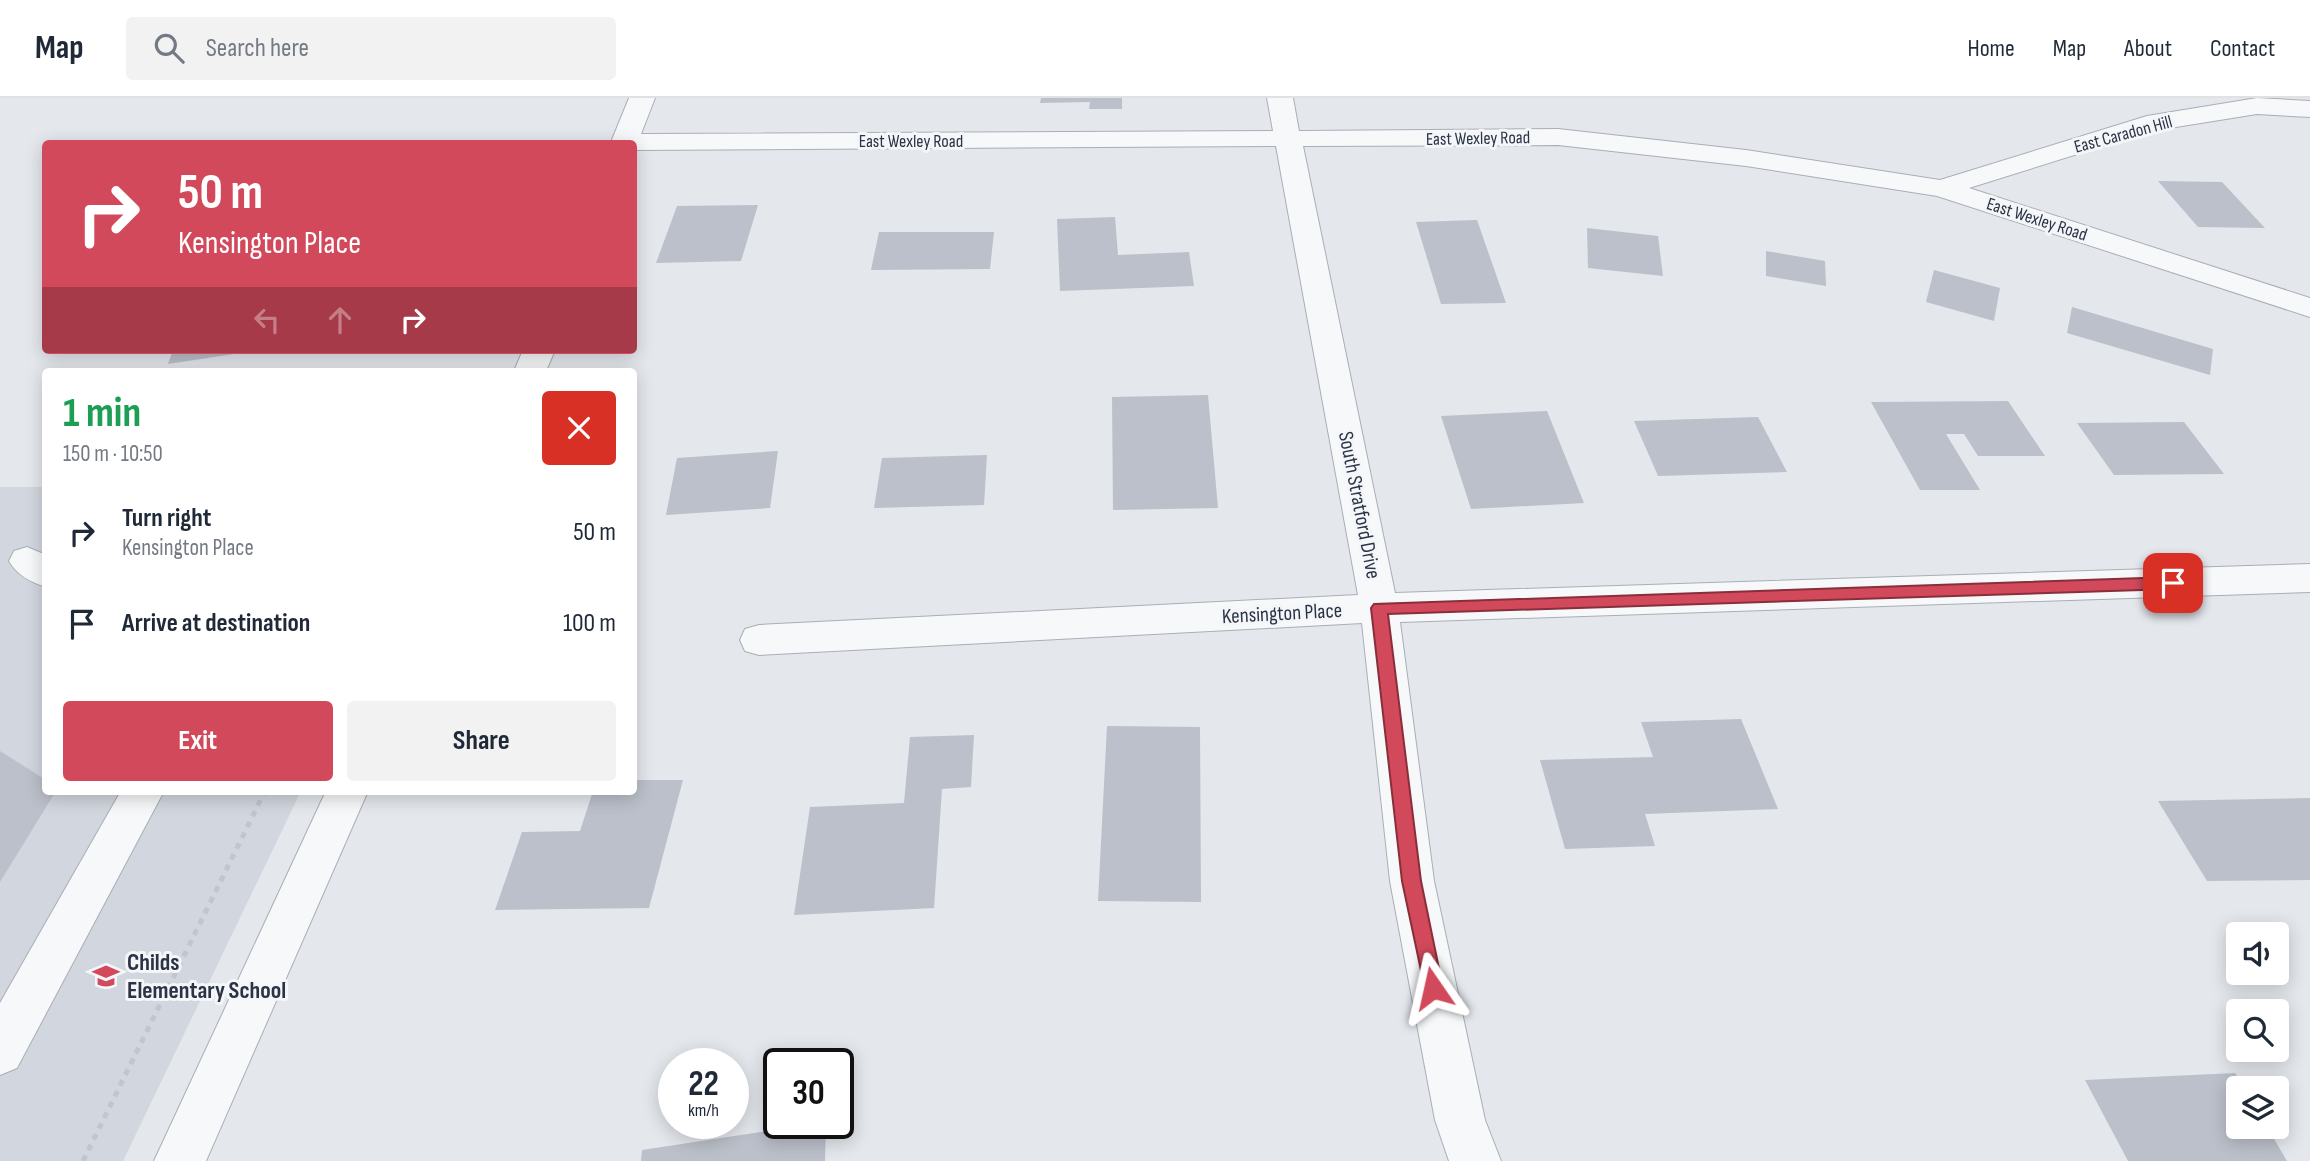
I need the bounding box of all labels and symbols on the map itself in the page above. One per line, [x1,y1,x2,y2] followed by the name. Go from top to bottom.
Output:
[2072,111,2175,158] street label: East Caradon Hill
[1426,127,1530,150] street label: East Wexley Road
[859,131,963,152] street label: East Wexley Road
[1984,193,2090,246] street label: East Wexley Road
[1333,429,1386,581] street label: South Stratford Drive
[2143,553,2203,613] pin
[1221,598,1343,629] street label: Kensington Place
[127,948,286,1005] place label: Childs Elementary School
[1396,951,1470,1025] position arrow
[91,961,121,991] school or university icon: Childs Elementary School
[763,1048,854,1139] speed limit sign: 30

